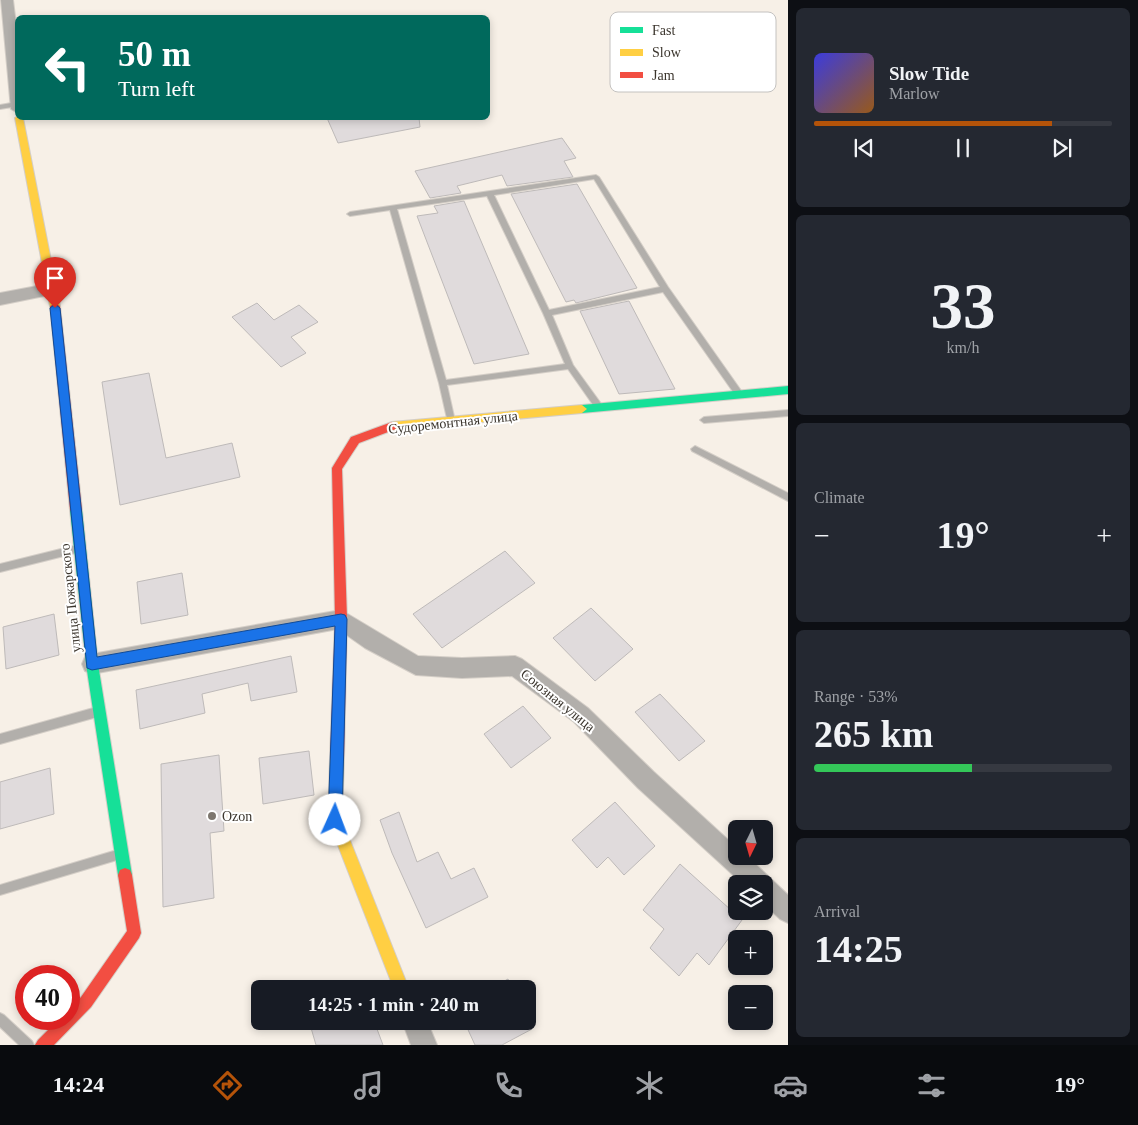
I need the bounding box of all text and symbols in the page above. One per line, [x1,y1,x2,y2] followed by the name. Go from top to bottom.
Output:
[610,12,776,92] legend
[652,23,675,38] text: Fast
[35,35,100,100] icon: left
[118,35,191,74] text: 50 m
[652,45,682,60] text: Slow
[889,63,969,84] text: Slow Tide
[652,68,675,83] text: Jam
[118,76,195,101] text: Turn left
[889,85,940,102] text: Marlow
[850,134,878,162] icon: previous
[949,134,977,162] icon: pause
[1048,134,1076,162] icon: next
[34,257,76,308] pin
[41,264,69,292] icon: arrive
[931,270,996,342] text: 33
[947,339,979,356] text: km/h
[388,408,519,437] street label: Судоремонтная улица
[814,489,865,506] text: Climate
[936,514,990,556] text: 19°
[814,520,830,551] text: −
[1096,520,1112,551] text: +
[57,543,84,653] street label: улица Пожарского
[518,666,598,735] street label: Союзная улица
[814,688,898,705] text: Range · 53%
[814,713,933,755] text: 265 km
[308,793,360,845] position arrow
[222,809,252,824] place label: Ozon
[206,810,218,822] marker: Ozon
[728,820,772,865] north arrow
[728,820,773,1030] map controls
[728,875,773,920] button: layers
[814,903,860,920] text: Arrival
[814,928,903,970] text: 14:25
[728,930,773,975] button: +
[15,965,80,1030] speed limit sign: 40
[728,985,773,1030] button: −
[308,994,479,1015] text: 14:25 · 1 min · 240 m
[210,1068,245,1103] icon: directions
[351,1068,386,1103] icon: music
[491,1068,526,1103] icon: phone
[632,1068,667,1103] icon: climate
[773,1068,808,1103] icon: car
[914,1068,949,1103] icon: filters
[53,1072,104,1097] text: 14:24
[1054,1072,1085,1097] text: 19°

